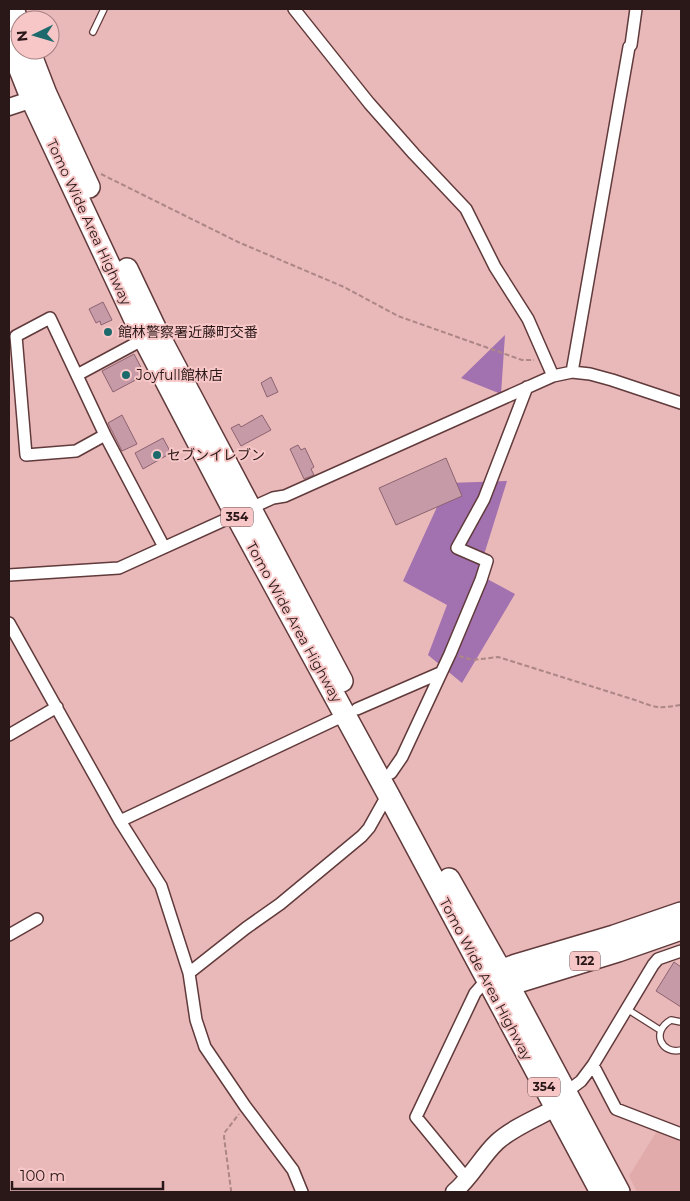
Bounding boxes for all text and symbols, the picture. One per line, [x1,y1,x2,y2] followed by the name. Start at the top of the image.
[10,10,60,60] north arrow
[13,30,32,43] text: N
[43,136,136,308] street label: Tomo Wide Area Highway
[118,323,258,341] place label: 館林警察署近藤町交番
[102,326,114,338] marker: 館林警察署近藤町交番
[135,366,223,384] place label: Joyfull館林店
[120,369,132,381] marker: Joyfull館林店
[167,446,265,464] place label: セブンイレブン
[151,449,163,461] marker: セブンイレブン
[221,508,253,526] road number: 354
[242,538,346,706] street label: Tomo Wide Area Highway
[435,895,537,1064] street label: Tomo Wide Area Highway
[570,951,600,970] road number: 122
[528,1078,560,1096] road number: 354
[12,1158,164,1190] scale bar
[20,1166,65,1185] text: 100 m

